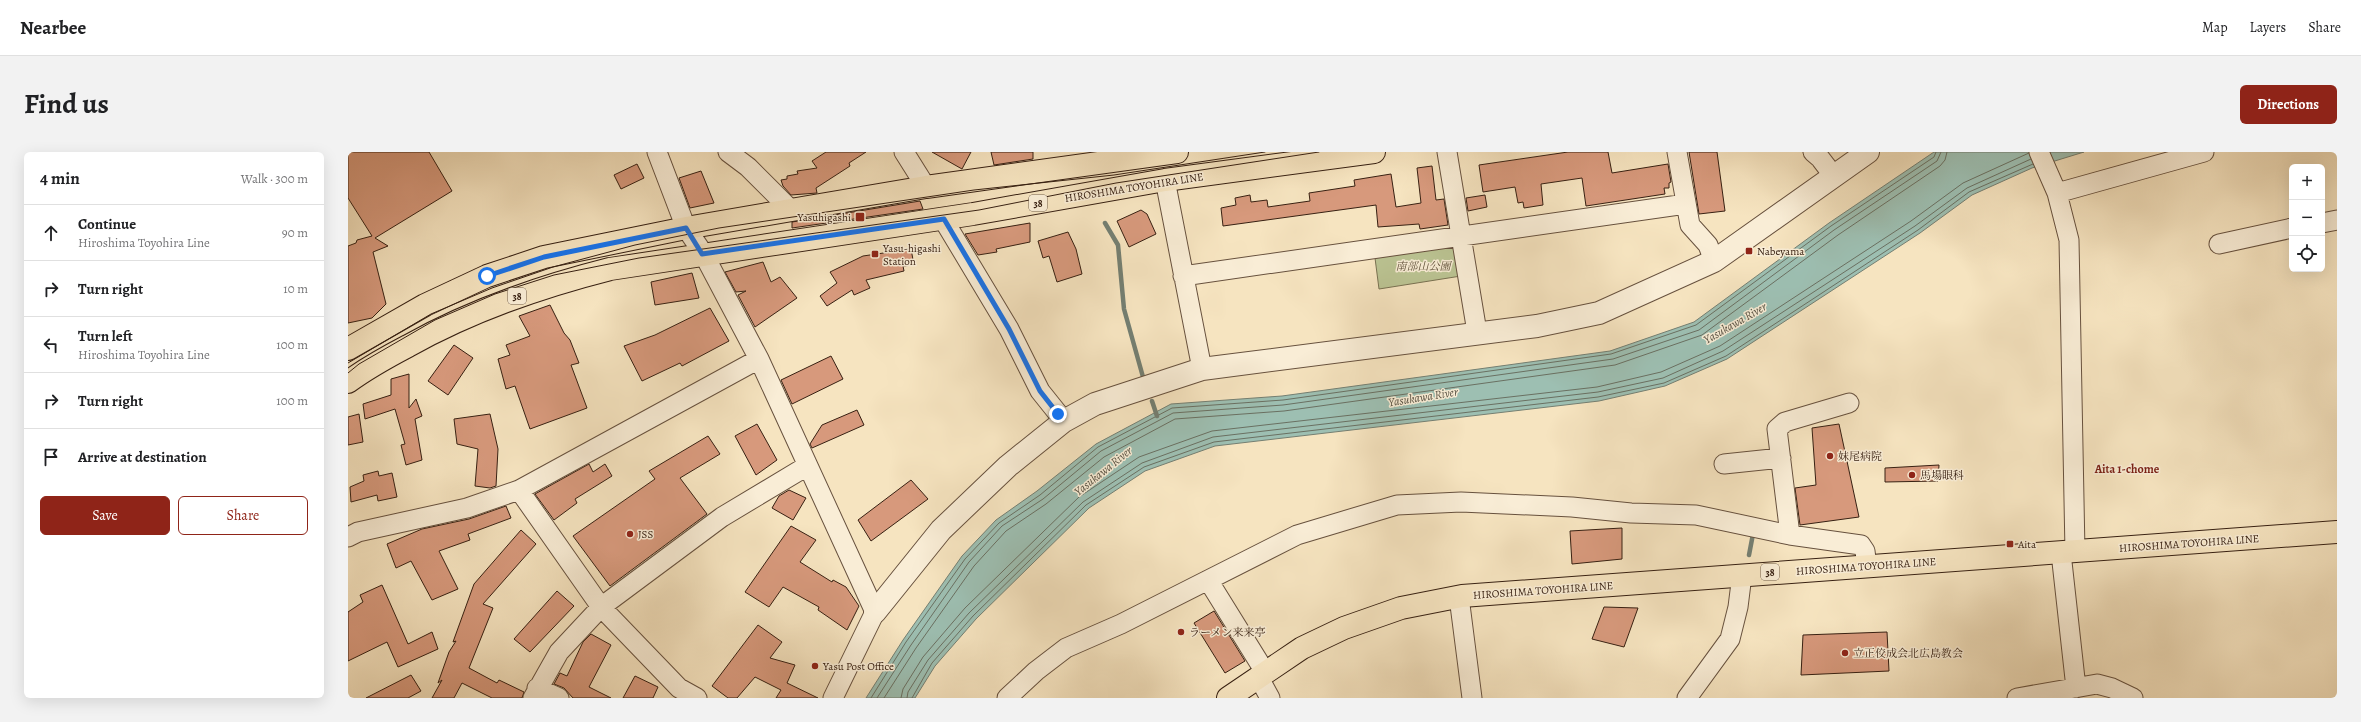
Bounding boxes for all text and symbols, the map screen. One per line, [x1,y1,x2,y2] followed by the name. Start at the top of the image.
[20,15,86,41] text: Nearbee
[2202,18,2228,37] text: Map
[2250,18,2286,37] text: Layers
[2308,18,2341,37] text: Share
[24,85,109,123] text: Find us
[2240,85,2337,124] button: Directions
[2289,164,2325,272] map controls
[2289,164,2325,200] button: +
[40,167,80,190] text: 4 min
[1064,169,1205,206] street label: HIROSHIMA TOYOHIRA LINE
[241,170,308,187] text: Walk · 300 m
[1029,195,1047,211] road number: 38
[2289,200,2325,236] button: −
[796,210,851,225] place label: Yasuhigashi
[854,211,866,223] marker: Yasuhigashi
[78,214,136,234] text: Continue
[40,222,62,244] icon: ahead
[282,224,308,241] text: 90 m
[78,234,210,251] text: Hiroshima Toyohira Line
[2289,236,2325,272] button: locate
[882,241,941,269] place label: Yasu-higashi Station
[1757,244,1805,259] place label: Nabeyama
[1744,246,1754,256] marker: Nabeyama
[870,249,880,259] marker: Yasu-higashi Station
[1396,259,1452,274] park label: 南部山公園
[478,267,496,285] route start
[40,278,62,300] icon: right
[78,279,143,299] text: Turn right
[283,280,308,297] text: 10 m
[508,288,526,304] road number: 38
[1701,298,1770,347] water label: Yasukawa River
[78,326,133,346] text: Turn left
[40,334,62,356] icon: left
[276,336,308,353] text: 100 m
[78,346,210,363] text: Hiroshima Toyohira Line
[1387,383,1460,410] water label: Yasukawa River
[40,390,62,412] icon: right
[78,391,143,411] text: Turn right
[276,392,308,409] text: 100 m
[1049,405,1067,423] route end
[1071,442,1136,499] water label: Yasukawa River
[40,446,62,468] icon: arrive
[78,447,207,467] text: Arrive at destination
[1838,449,1882,464] place label: 妹尾病院
[1825,451,1835,461] marker: 妹尾病院
[2094,461,2160,477] district label: Aita 1-chome
[1920,468,1964,483] place label: 馬場眼科
[1907,470,1917,480] marker: 馬場眼科
[40,496,170,535] button: Save
[178,496,308,535] button: Share
[638,527,653,542] place label: JSS
[625,529,635,539] marker: JSS
[2118,531,2260,556] street label: HIROSHIMA TOYOHIRA LINE
[2017,537,2037,552] place label: Aita
[2005,539,2015,549] marker: Aita
[1795,554,1937,579] street label: HIROSHIMA TOYOHIRA LINE
[1761,564,1779,580] road number: 38
[1472,578,1614,603] street label: HIROSHIMA TOYOHIRA LINE
[1189,625,1265,640] place label: ラーメン来来亭
[1176,627,1186,637] marker: ラーメン来来亭
[1853,646,1963,661] place label: 立正佼成会北広島教会
[1840,648,1850,658] marker: 立正佼成会北広島教会
[822,659,894,674] place label: Yasu Post Office
[810,661,820,671] marker: Yasu Post Office

